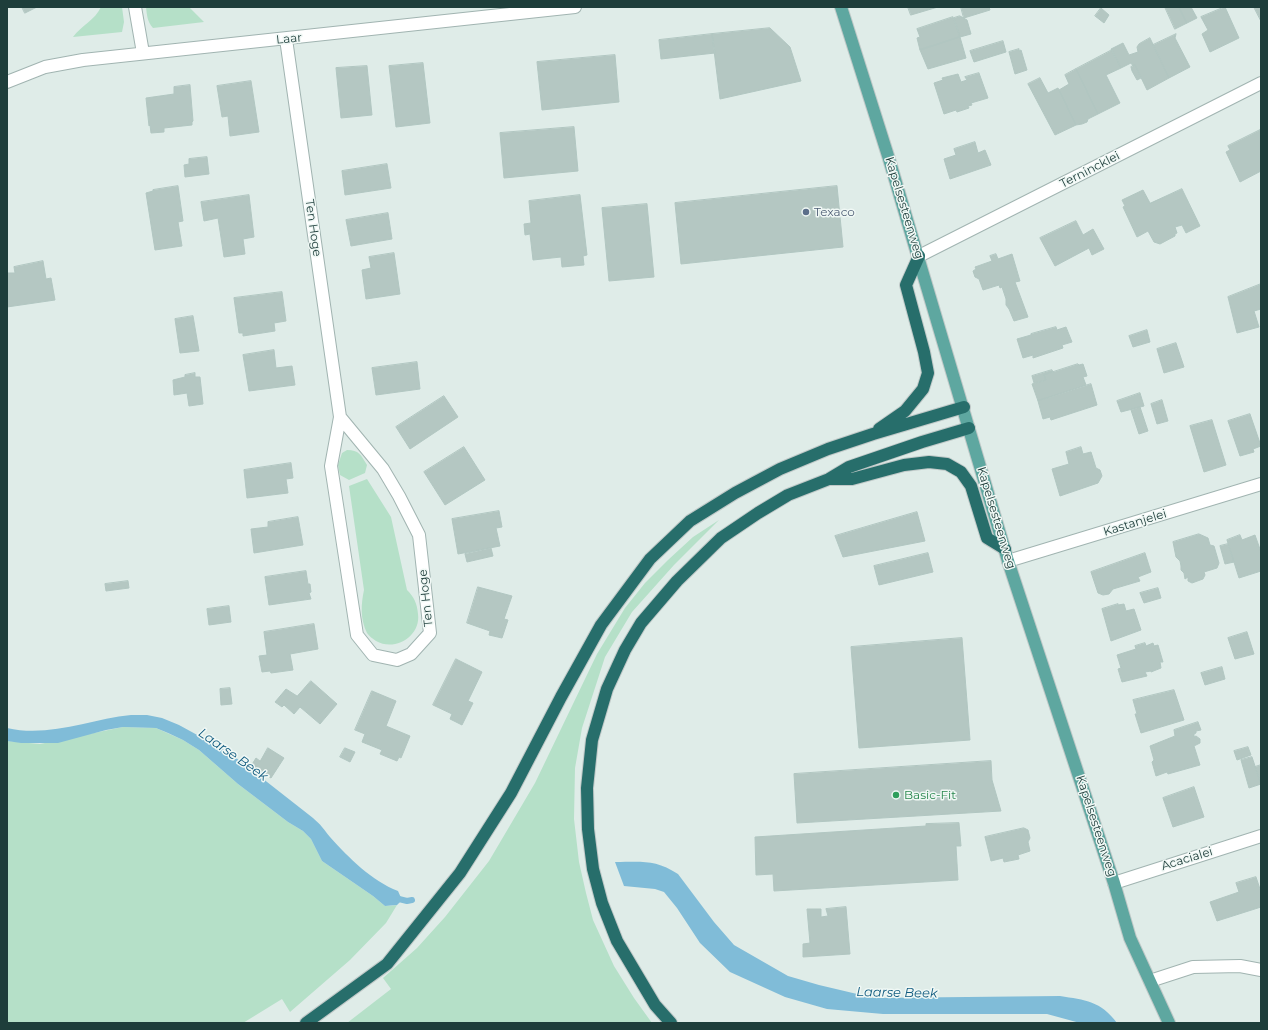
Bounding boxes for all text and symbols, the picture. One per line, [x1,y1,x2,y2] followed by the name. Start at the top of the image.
[275,30,303,48] street label: Laar
[1058,149,1122,191] street label: Ternincklei
[882,155,926,261] street label: Kapelsesteenweg
[302,199,324,257] street label: Ten Hoge
[814,205,855,219] place label: Texaco
[801,207,811,217] marker: Texaco
[974,465,1018,571] street label: Kapelsesteenweg
[1102,507,1168,539] street label: Kastanjelei
[416,569,436,627] street label: Ten Hoge
[195,725,271,785] water label: Laarse Beek
[1073,773,1119,879] street label: Kapelsesteenweg
[904,788,956,802] place label: Basic-Fit
[891,790,901,800] marker: Basic-Fit
[1160,844,1214,874] street label: Acacialei
[856,984,938,1002] water label: Laarse Beek

